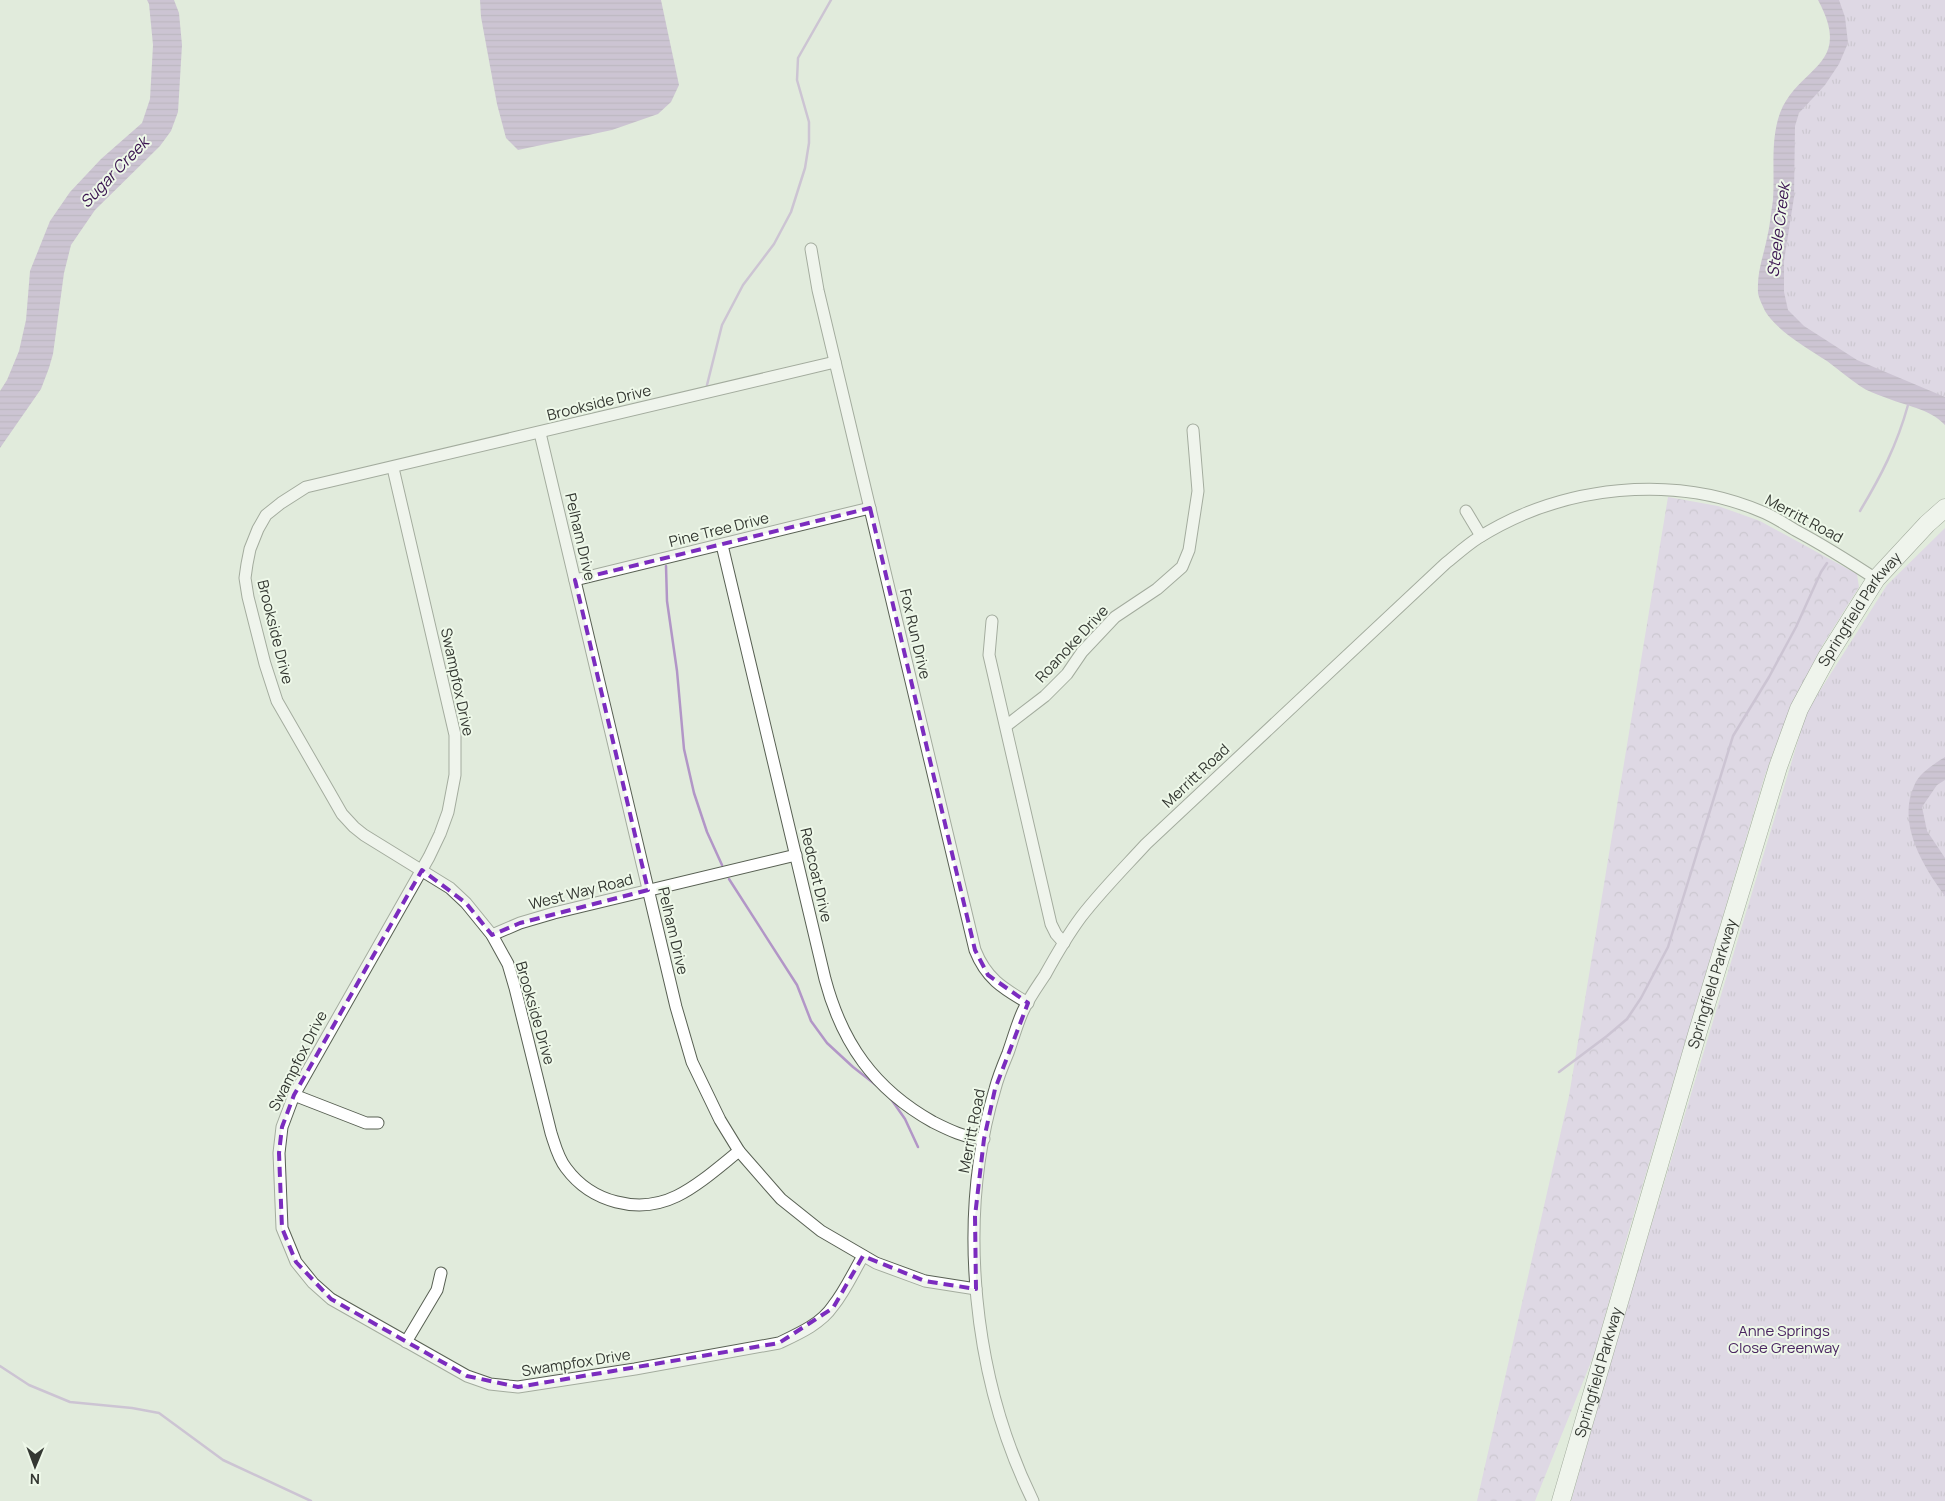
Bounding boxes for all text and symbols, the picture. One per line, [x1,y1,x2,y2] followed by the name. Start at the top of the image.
[75,130,155,212] water label: Sugar Creek
[1761,180,1795,278] water label: Steele Creek
[545,379,653,426] street label: Brookside Drive
[1762,489,1847,548] street label: Merritt Road
[560,491,601,583] street label: Pelham Drive
[667,507,771,552] street label: Pine Tree Drive
[1813,547,1906,670] street label: Springfield Parkway
[252,578,299,686] street label: Brookside Drive
[895,587,936,681] street label: Fox Run Drive
[1030,600,1113,687] street label: Roanoke Drive
[436,626,479,738] street label: Swampfox Drive
[1157,739,1234,812] street label: Merritt Road
[795,826,838,924] street label: Redcoat Drive
[527,868,635,915] street label: West Way Road
[653,885,694,977] street label: Pelham Drive
[1682,916,1741,1051] street label: Springfield Parkway
[511,959,560,1067] street label: Brookside Drive
[263,1007,332,1115] street label: Swampfox Drive
[953,1087,990,1175] street label: Merritt Road
[1569,1304,1627,1440] street label: Springfield Parkway
[1728,1320,1840,1358] park label: Anne Springs Close Greenway
[520,1343,632,1381] street label: Swampfox Drive
[10,1441,60,1491] north arrow
[30,1470,40,1489] text: N

